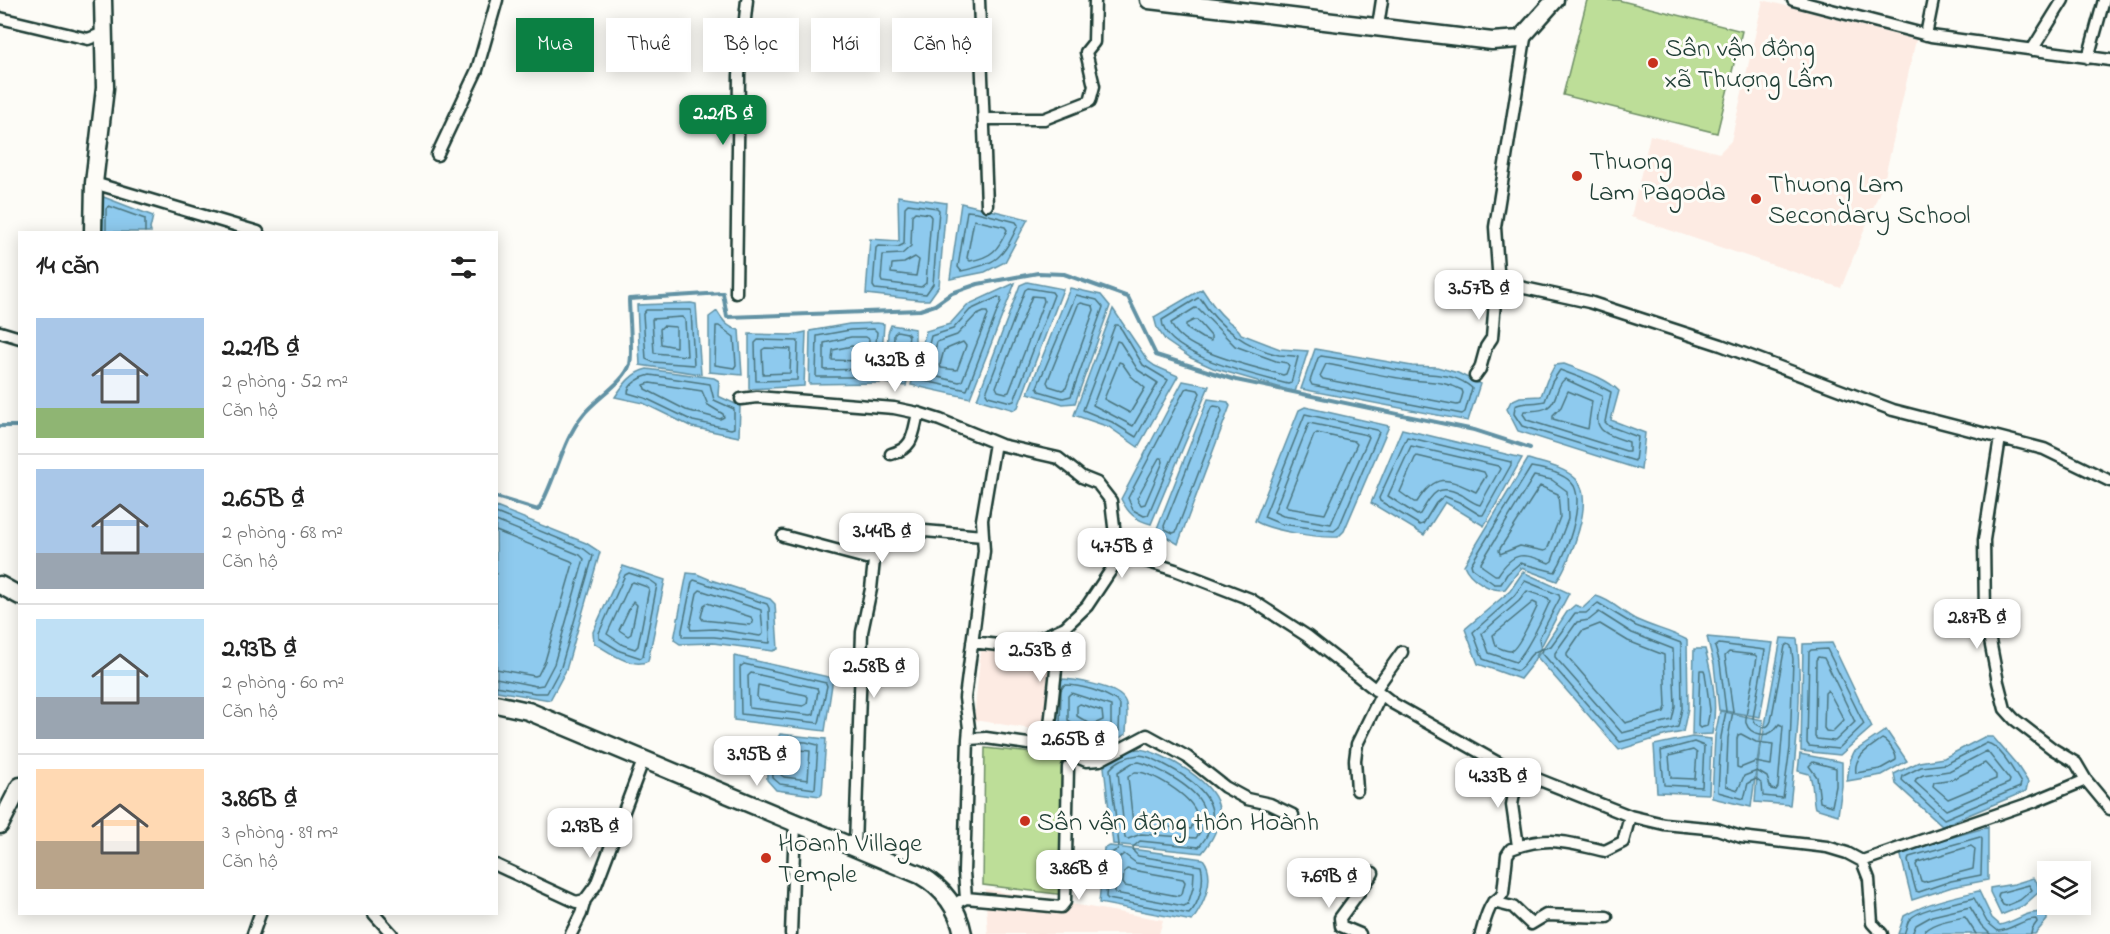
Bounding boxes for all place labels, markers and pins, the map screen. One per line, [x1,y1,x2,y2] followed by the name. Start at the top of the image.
[1664,30,1833,100] place label: Sân vận động xã Thượng Lâm
[1646,56,1660,70] marker: Sân vận động xã Thượng Lâm
[668,95,778,146] pin: 2.21B ₫
[1589,143,1726,213] place label: Thuong Lam Pagoda
[1768,166,1971,236] place label: Thuong Lam Secondary School
[1570,169,1584,183] marker: Thuong Lam Pagoda
[1749,192,1763,206] marker: Thuong Lam Secondary School
[1424,270,1534,321] pin: 3.57B ₫
[840,342,950,393] pin: 4.32B ₫
[827,513,937,564] pin: 3.44B ₫
[1067,528,1177,579] pin: 4.75B ₫
[1922,599,2032,650] pin: 2.87B ₫
[985,632,1095,683] pin: 2.53B ₫
[819,648,929,699] pin: 2.58B ₫
[1018,721,1128,772] pin: 2.65B ₫
[702,736,812,787] pin: 3.95B ₫
[1443,758,1553,809] pin: 4.33B ₫
[1037,804,1319,843] place label: Sân vận động thôn Hoành
[535,808,645,859] pin: 2.93B ₫
[1018,814,1032,828] marker: Sân vận động thôn Hoành
[778,825,923,895] place label: Hoanh Village Temple
[1024,850,1134,901] pin: 3.86B ₫
[759,851,773,865] marker: Hoanh Village Temple
[1274,858,1384,909] pin: 7.69B ₫

